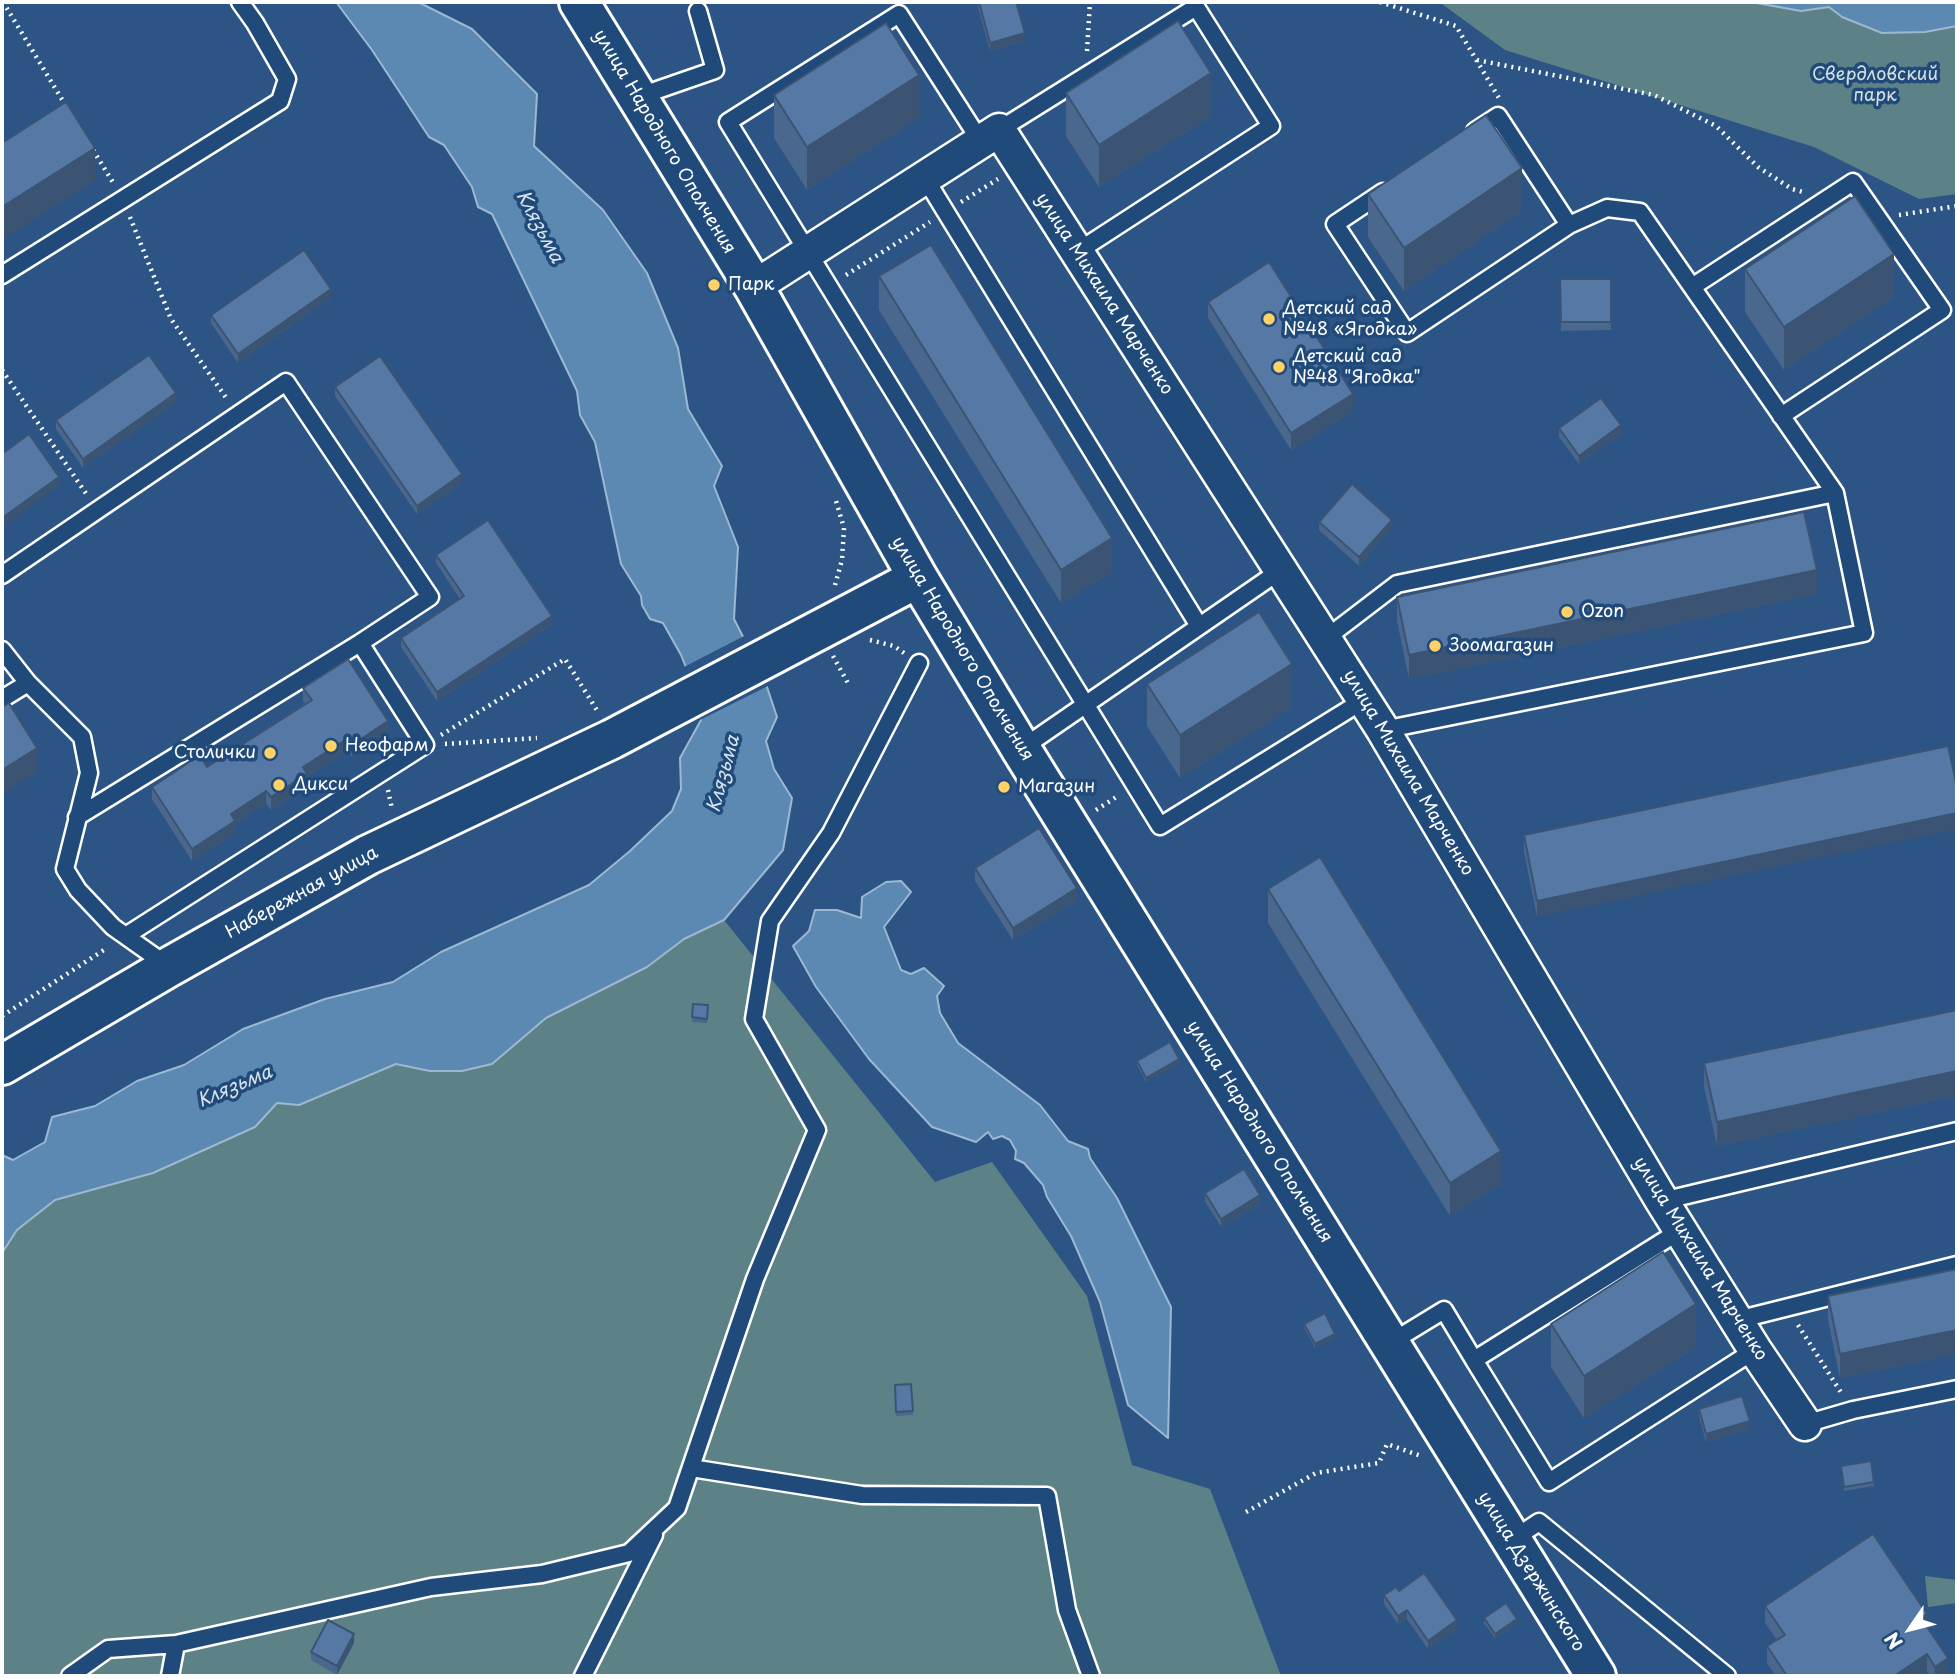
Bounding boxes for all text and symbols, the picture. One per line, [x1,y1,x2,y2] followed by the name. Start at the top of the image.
[588,26,740,258] street label: улица Народного Ополчения
[1812,64,1938,106] park label: Свердловский парк
[510,187,568,267] water label: Клязьма
[1031,189,1177,399] street label: улица Михаила Марченко
[728,274,774,296] place label: Парк
[706,277,722,293] marker: Парк
[1283,298,1417,340] place label: Детский сад №48 «Ягодка»
[1261,311,1277,327] marker: Детский сад №48 «Ягодка»
[1293,346,1421,388] place label: Детский сад №48 "Ягодка"
[1271,359,1287,375] marker: Детский сад №48 "Ягодка"
[886,533,1038,765] street label: улица Народного Ополчения
[1581,601,1624,623] place label: Ozon
[1559,604,1575,620] marker: Ozon
[1449,635,1554,657] place label: Зоомагазин
[1427,638,1443,654] marker: Зоомагазин
[1338,666,1478,880] street label: улица Михаила Марченко
[703,733,745,815] water label: Клязьма
[345,735,428,757] place label: Неофарм
[323,738,339,754] marker: Неофарм
[174,742,256,764] place label: Столички
[262,745,278,761] marker: Столички
[293,774,348,796] place label: Дикси
[1018,776,1095,798] place label: Магазин
[271,777,287,793] marker: Дикси
[996,779,1012,795] marker: Магазин
[222,842,382,944] street label: Набережная улица
[1182,1017,1336,1247] street label: улица Народного Ополчения
[194,1061,276,1113] water label: Клязьма
[1628,1153,1772,1365] street label: улица Михаила Марченко
[1473,1488,1589,1656] street label: улица Дзержинского
[1875,1594,1945,1664] north arrow
[1877,1627,1909,1655] text: N

